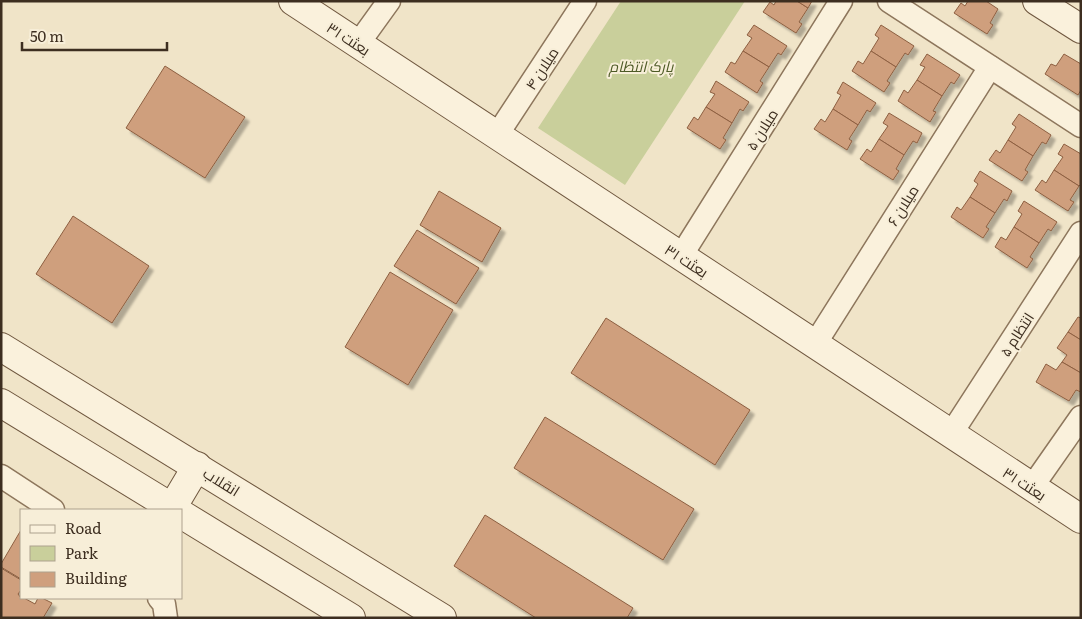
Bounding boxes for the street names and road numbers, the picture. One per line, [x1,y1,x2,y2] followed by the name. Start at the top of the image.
[323,15,375,61] street label: بعثت ۳۱
[519,42,563,94] street label: میلان ۴
[739,104,783,154] street label: میلان ۵
[881,180,923,230] street label: میلان ۶
[661,237,713,283] street label: بعثت ۳۱
[993,307,1039,361] street label: انتظام ۵
[999,460,1051,506] street label: بعثت ۳۱
[199,461,245,501] street label: انقلاب

